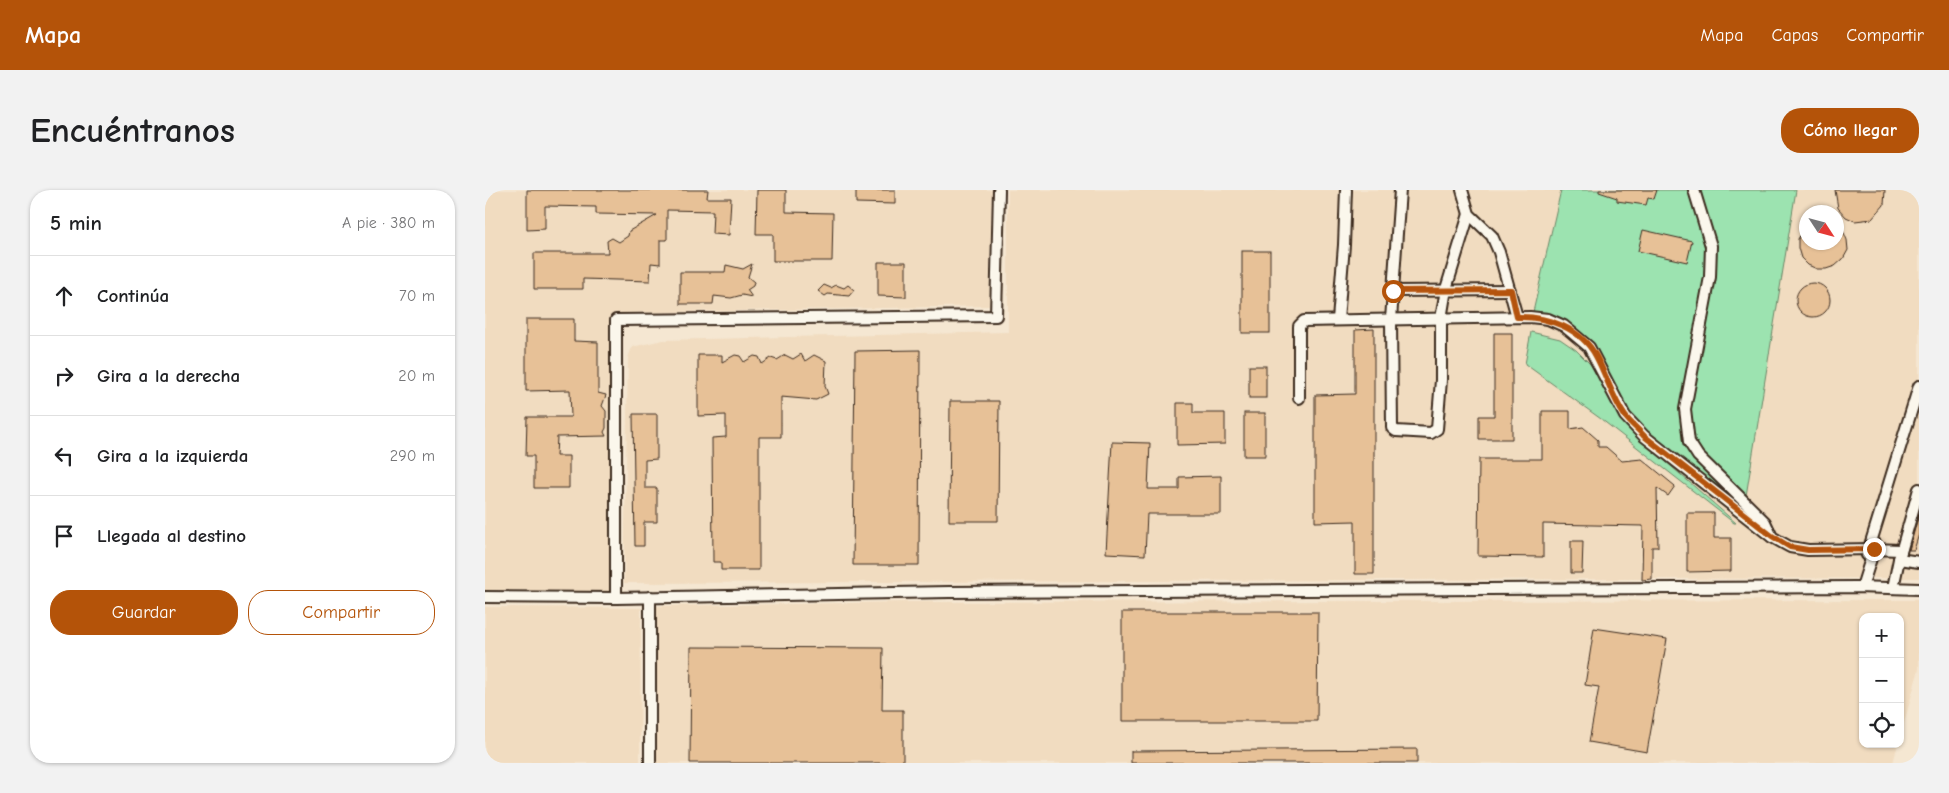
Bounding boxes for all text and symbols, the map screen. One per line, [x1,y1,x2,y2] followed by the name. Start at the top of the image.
[25,21,81,49] text: Mapa
[1700,25,1743,46] text: Mapa
[1771,25,1818,46] text: Capas
[1846,25,1924,46] text: Compartir
[1781,108,1919,153] button: Cómo llegar
[30,110,235,151] text: Encuéntranos
[1799,205,1844,250] north arrow
[50,211,102,235] text: 5 min
[342,214,435,232] text: A pie · 380 m
[1382,280,1405,303] route start
[50,282,78,310] icon: ahead
[97,285,169,307] text: Continúa
[399,287,435,305] text: 70 m
[50,362,78,390] icon: right
[97,365,240,387] text: Gira a la derecha
[398,367,435,385] text: 20 m
[50,442,78,470] icon: left
[97,445,248,467] text: Gira a la izquierda
[390,447,435,465] text: 290 m
[50,522,78,550] icon: arrive
[97,525,246,547] text: Llegada al destino
[1863,538,1886,561] route end
[50,590,238,635] button: Guardar
[248,590,435,635] button: Compartir
[1859,613,1904,748] map controls
[1859,613,1904,658] button: +
[1859,658,1904,703] button: −
[1859,703,1904,748] button: locate

